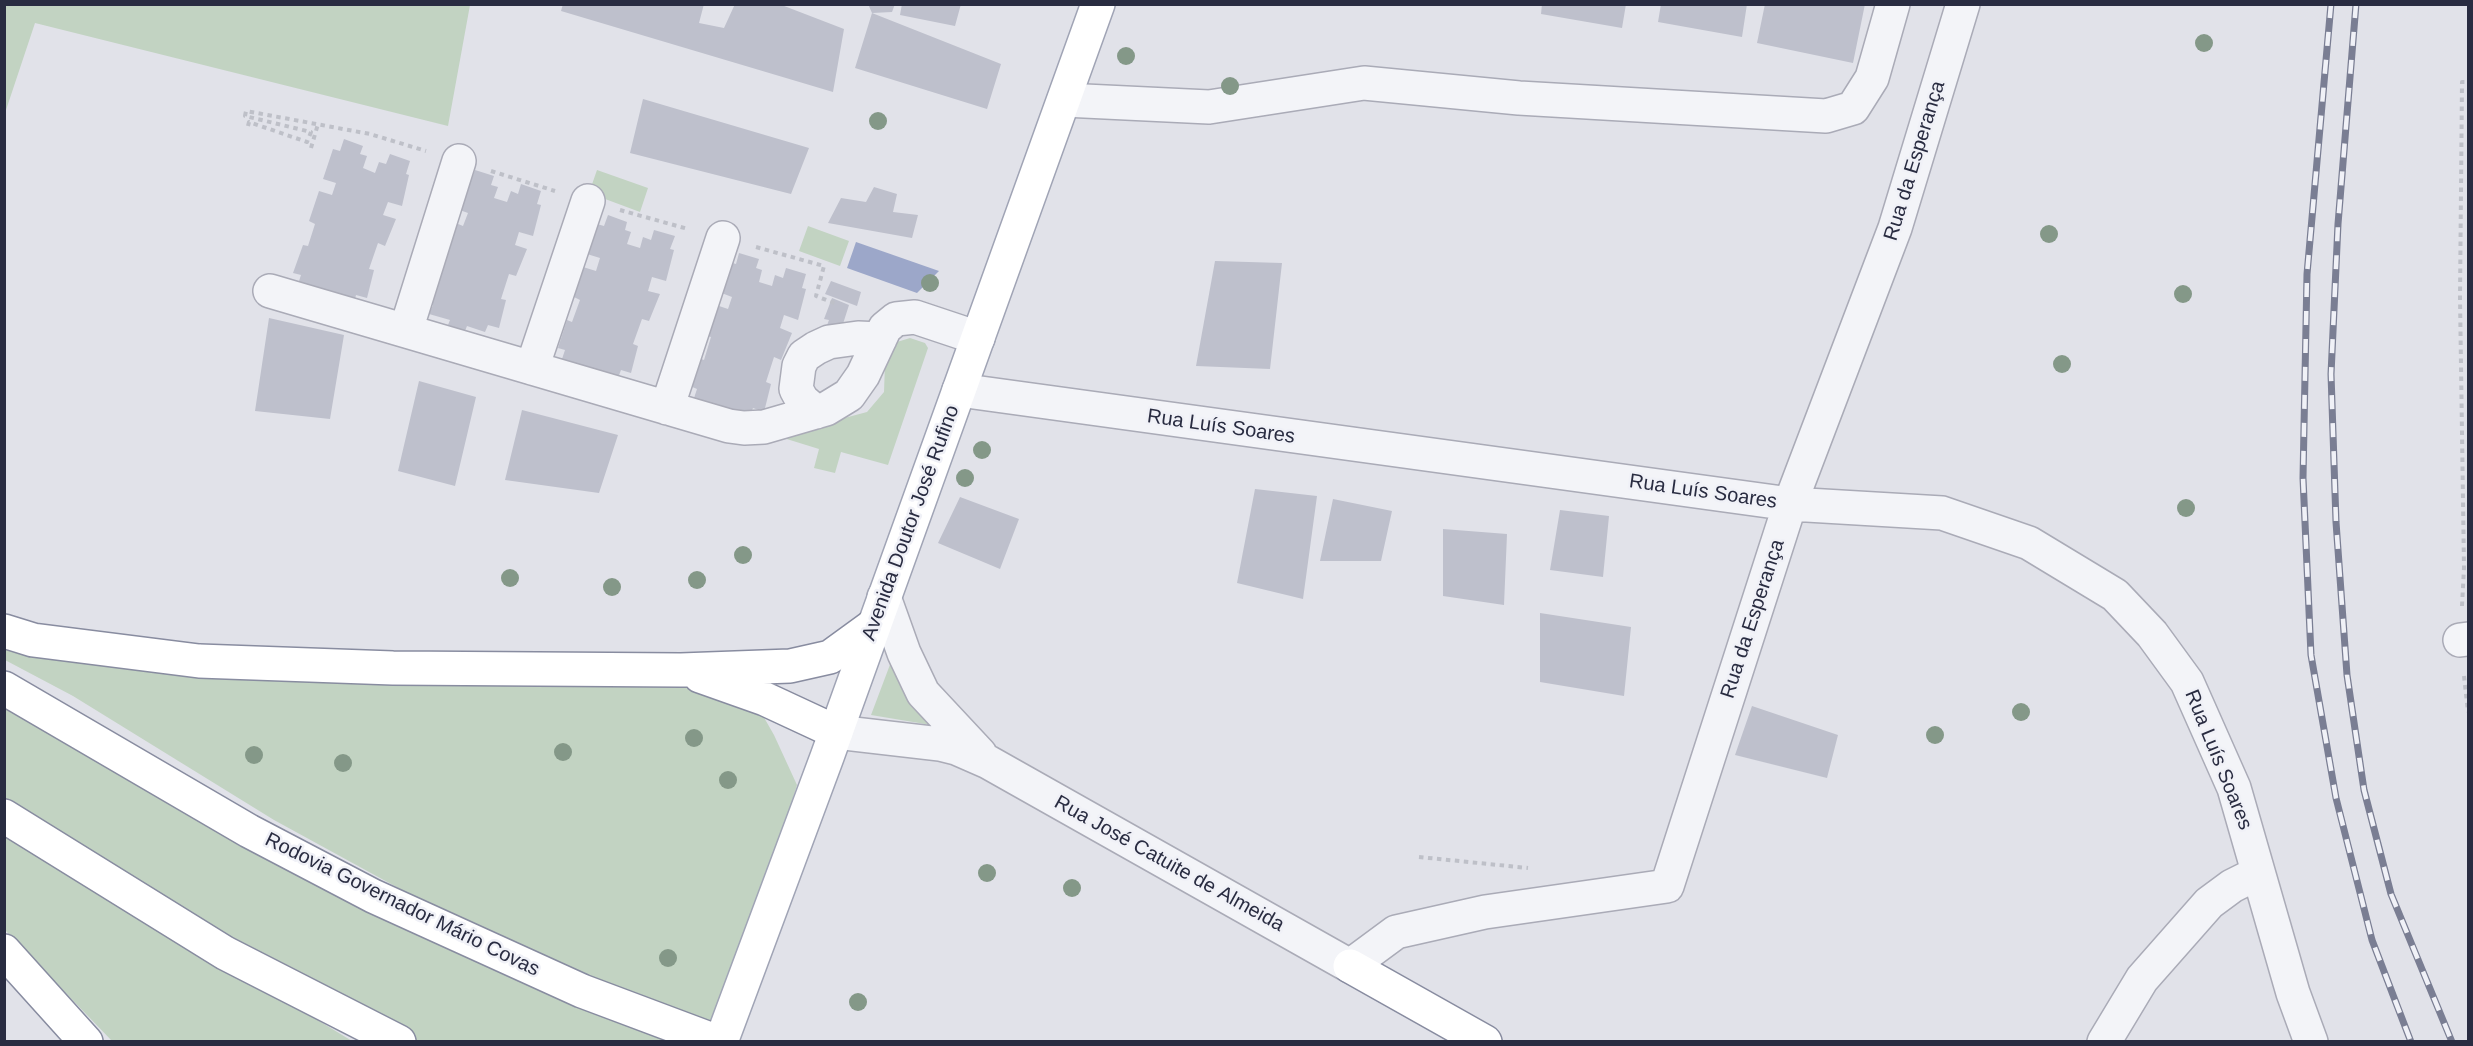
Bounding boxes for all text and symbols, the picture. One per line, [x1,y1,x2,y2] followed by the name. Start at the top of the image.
[1879,78,1951,244] street label: Rua da Esperança
[857,402,965,644] street label: Avenida Doutor José Rufino
[1146,405,1296,449] street label: Rua Luís Soares
[1628,470,1778,514] street label: Rua Luís Soares
[1716,537,1790,701] street label: Rua da Esperança
[2179,686,2257,834] street label: Rua Luís Soares
[1050,791,1288,937] street label: Rua José Catuite de Almeida
[261,828,543,982] street label: Rodovia Governador Mário Covas

